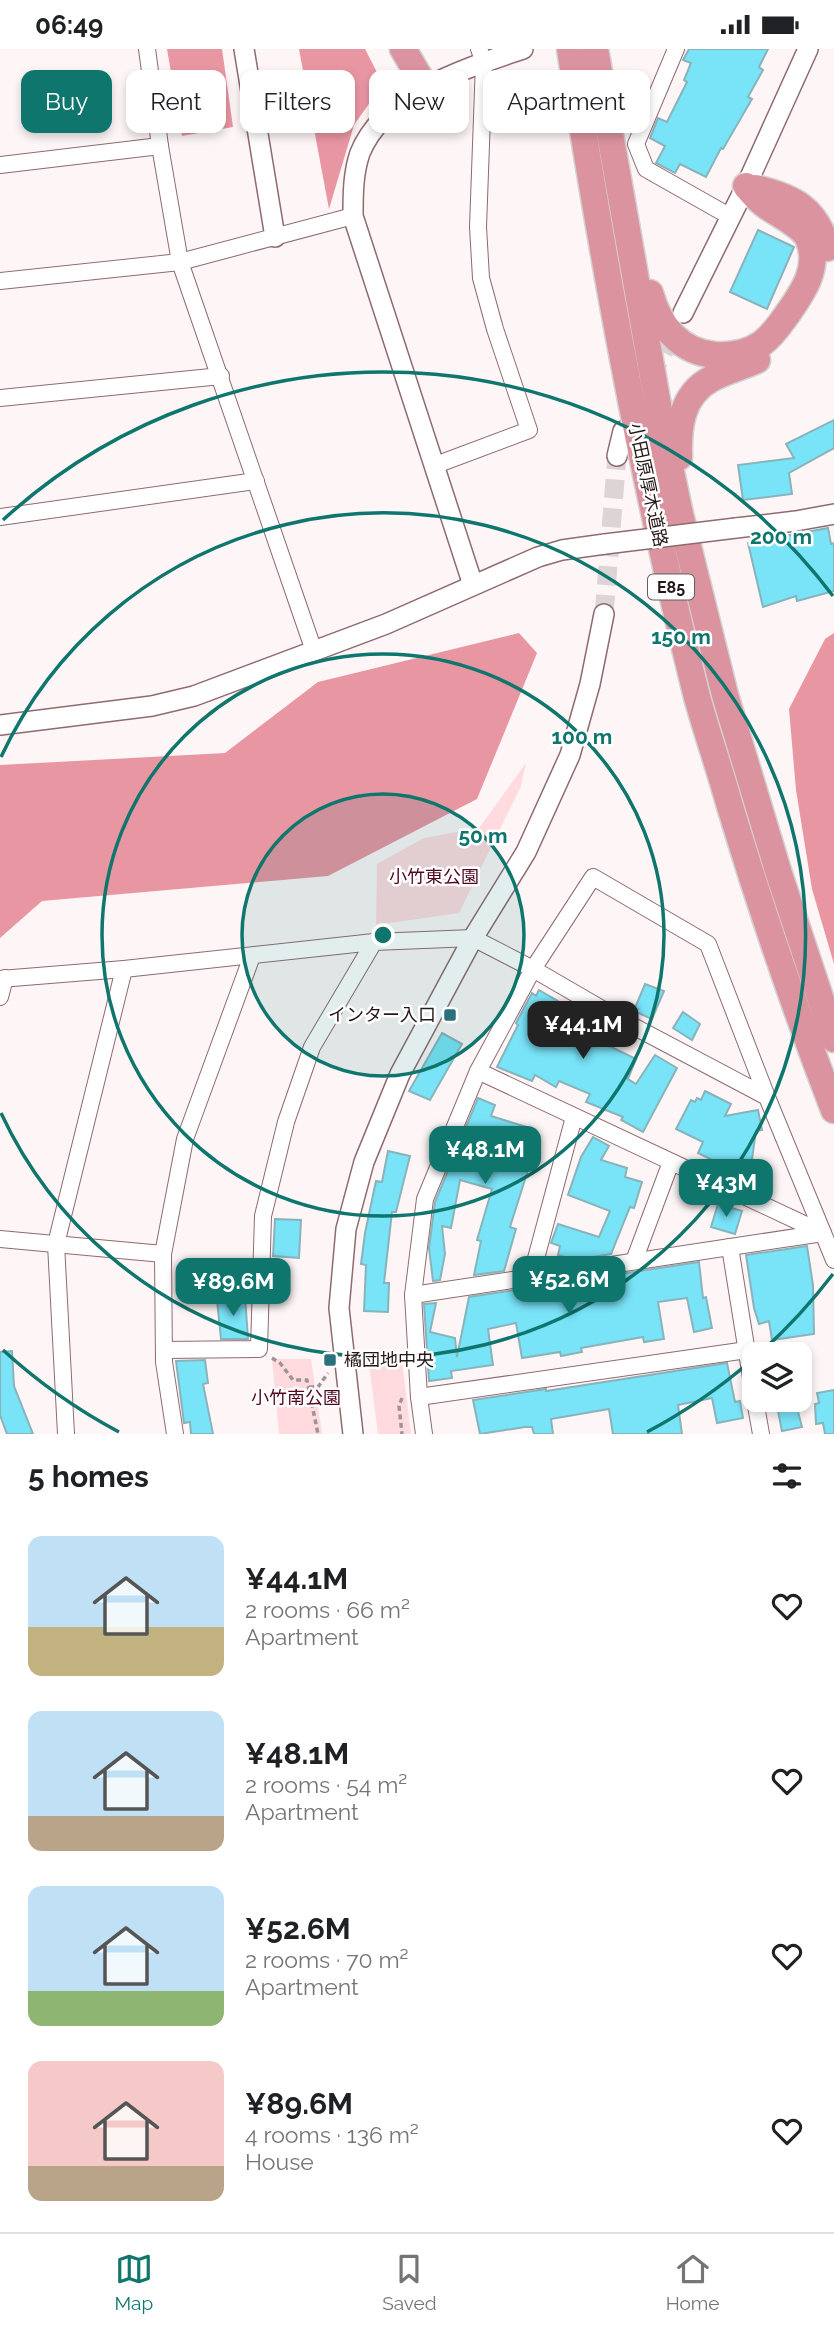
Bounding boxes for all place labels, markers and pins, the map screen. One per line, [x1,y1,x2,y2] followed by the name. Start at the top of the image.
[371,923,395,947] centre of rings
[526,1002,640,1061] pin: ¥44.1M
[328,1004,436,1025] place label: インター入口
[442,1007,458,1023] marker: インター入口
[428,1127,542,1186] pin: ¥48.1M
[685,1159,767,1219] pin: ¥43M
[512,1257,626,1316] pin: ¥52.6M
[176,1259,290,1318] pin: ¥89.6M
[344,1349,434,1370] place label: 橘団地中央
[322,1352,338,1368] marker: 橘団地中央

